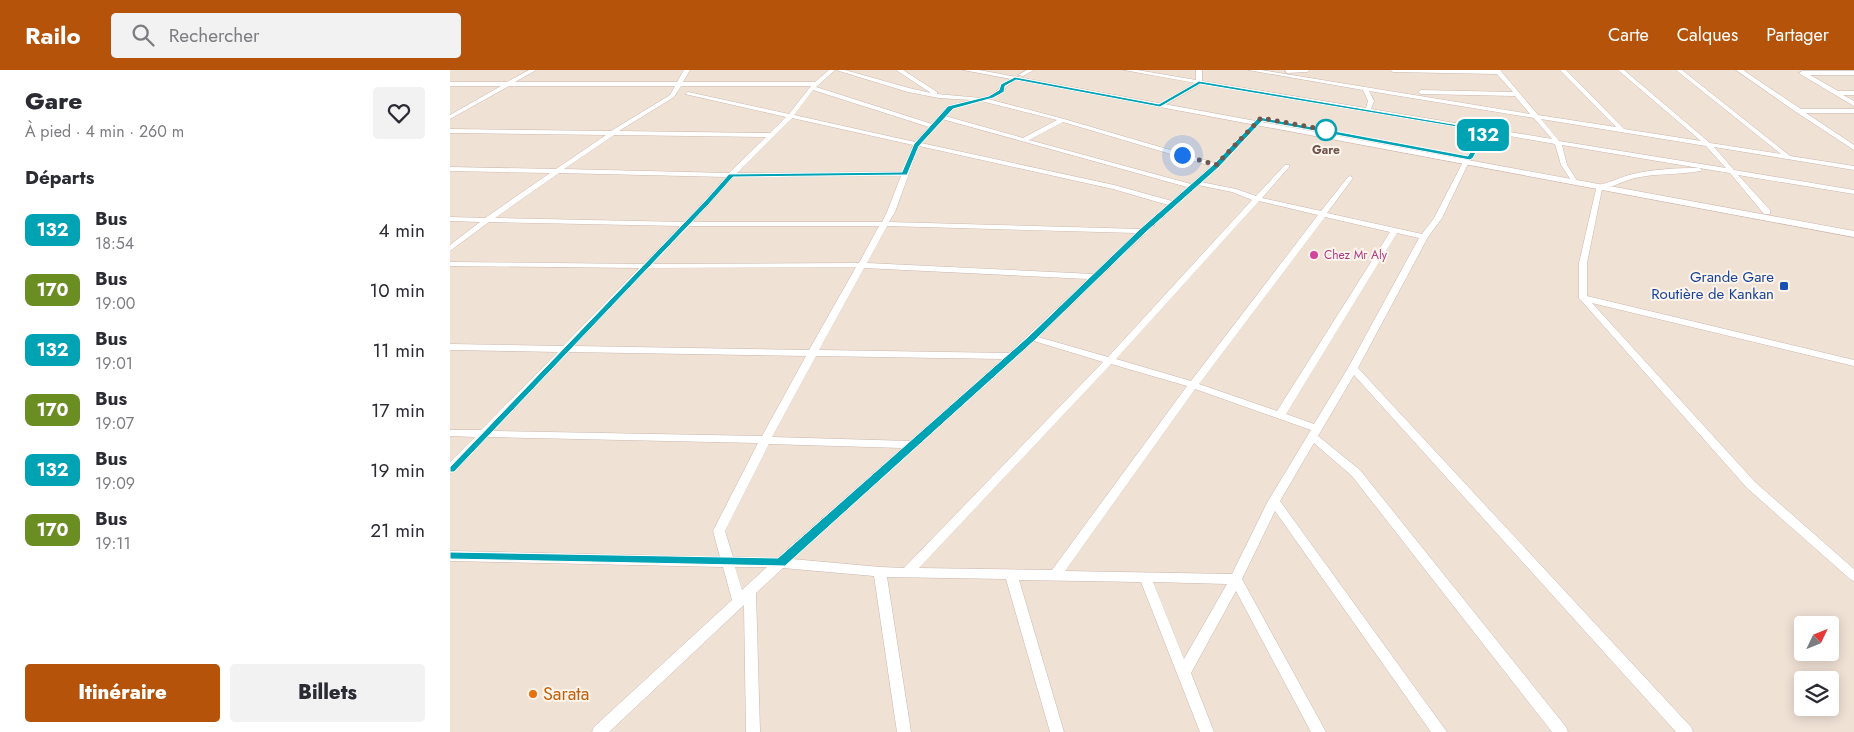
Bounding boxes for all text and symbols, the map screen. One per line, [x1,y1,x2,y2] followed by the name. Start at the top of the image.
[111,13,461,58] search box
[25,18,81,53] text: Railo
[129,21,157,49] icon: search
[169,22,260,49] text: Rechercher
[1608,22,1649,48] text: Carte
[1677,22,1738,48] text: Calques
[1766,22,1829,48] text: Partager
[25,83,82,118] text: Gare
[373,87,425,139] button: heart
[1315,119,1337,141] marker: Gare
[1454,119,1512,151] line badge: 132
[25,120,184,143] text: À pied · 4 min · 260 m
[1467,122,1499,148] text: 132
[1312,141,1340,159] place label: Gare
[1170,143,1195,168] your location
[25,164,94,191] text: Départs
[95,205,127,232] text: Bus
[36,217,69,243] text: 132
[378,217,425,244] text: 4 min
[95,232,134,255] text: 18:54
[1324,246,1388,264] place label: Chez Mr Aly
[1308,249,1320,261] marker: Chez Mr Aly
[95,265,127,292] text: Bus
[1651,266,1774,305] place label: Grande Gare Routière de Kankan
[37,277,68,303] text: 170
[370,277,425,304] text: 10 min
[1778,280,1790,292] marker: Grande Gare Routière de Kankan
[95,292,135,315] text: 19:00
[95,325,127,352] text: Bus
[36,337,69,363] text: 132
[372,337,425,364] text: 11 min
[95,352,133,375] text: 19:01
[95,385,127,412] text: Bus
[37,397,68,423] text: 170
[371,397,425,424] text: 17 min
[95,412,134,435] text: 19:07
[95,445,127,472] text: Bus
[36,457,69,483] text: 132
[370,457,425,484] text: 19 min
[95,472,135,495] text: 19:09
[95,505,127,532] text: Bus
[37,517,68,543] text: 170
[370,517,425,544] text: 21 min
[95,532,131,555] text: 19:11
[1794,616,1839,661] north arrow
[1794,616,1839,716] map controls
[25,664,220,722] button: Itinéraire
[230,664,425,722] button: Billets
[1794,671,1839,716] button: layers
[543,681,589,707] place label: Sarata
[527,688,539,700] marker: Sarata

